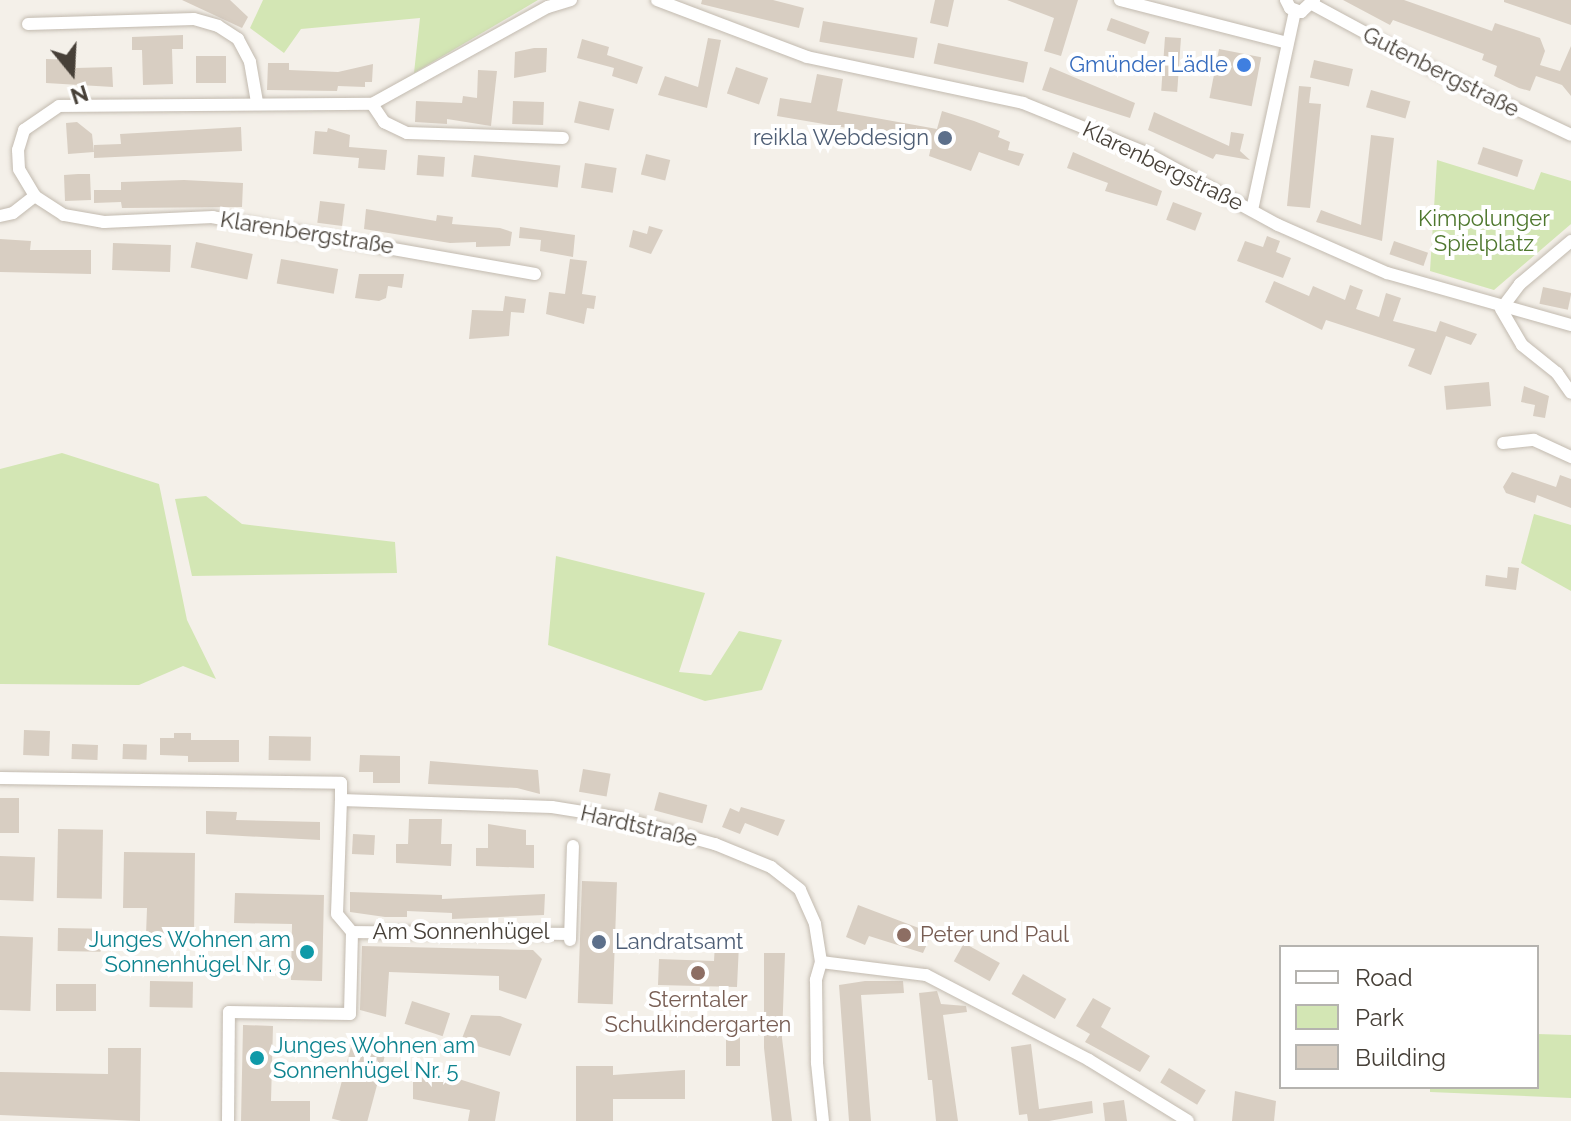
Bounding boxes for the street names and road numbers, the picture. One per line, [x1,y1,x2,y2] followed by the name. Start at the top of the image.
[1358,21,1524,123] street label: Gutenbergstraße
[1078,116,1248,216] street label: Klarenbergstraße
[218,206,396,260] street label: Klarenbergstraße
[578,800,700,852] street label: Hardtstraße
[373,919,549,945] street label: Am Sonnenhügel

